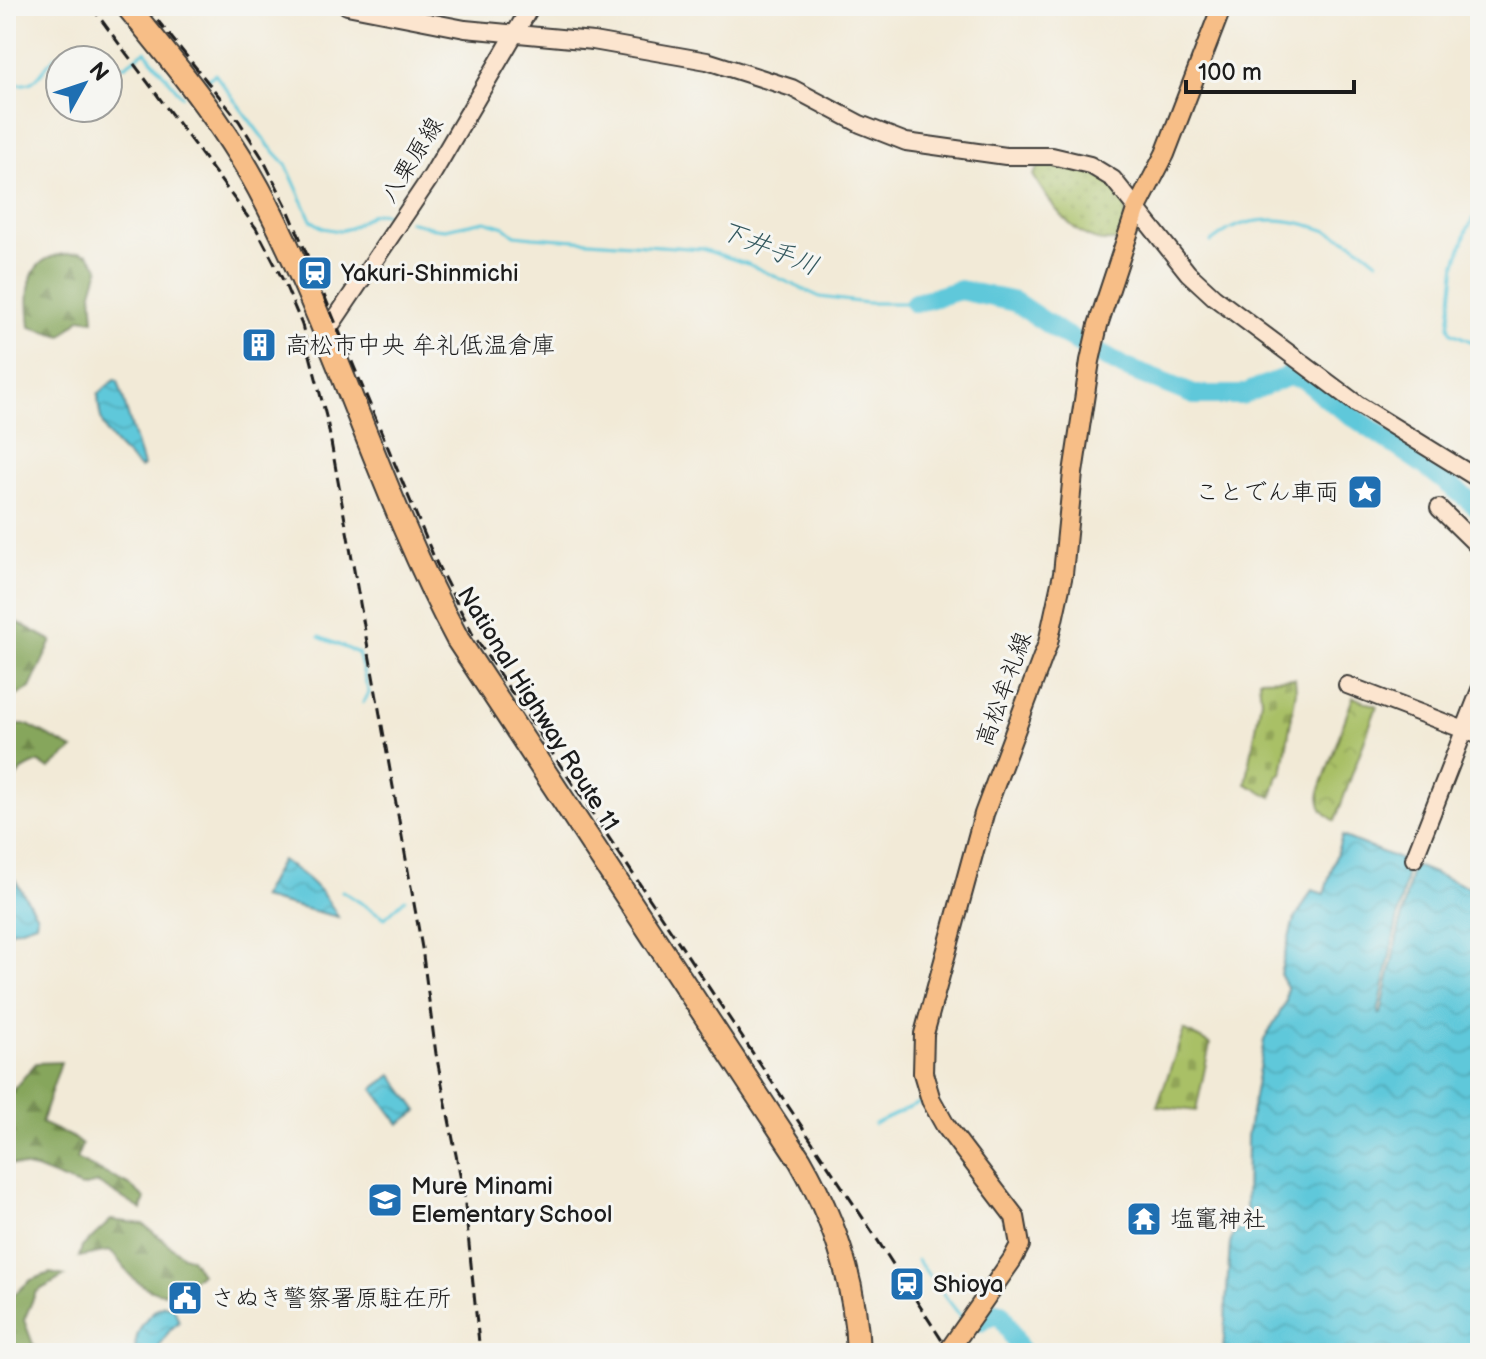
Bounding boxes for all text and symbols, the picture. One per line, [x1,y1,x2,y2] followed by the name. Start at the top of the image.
[44,44,124,124] north arrow
[1186,44,1354,94] scale bar
[83,57,114,87] text: N
[1198,58,1262,87] text: 100 m
[374,112,450,208] street label: 八栗原線
[715,215,823,283] water label: 下井手川
[296,254,334,292] station icon: Yakuri-Shinmichi
[340,259,519,288] place label: Yakuri-Shinmichi
[240,326,278,364] building icon: 高松市中央 牟礼低温倉庫
[285,331,555,360] place label: 高松市中央 牟礼低温倉庫
[1346,473,1384,511] place icon: ことでん車両
[1195,478,1339,507] place label: ことでん車両
[451,582,625,836] street label: National Highway Route 11
[970,628,1038,750] street label: 高松牟礼線
[411,1172,612,1229] place label: Mure Minami Elementary School
[366,1181,404,1219] school or university icon: Mure Minami Elementary School
[1125,1200,1163,1238] temple icon: 塩竃神社
[1170,1205,1266,1234] place label: 塩竃神社
[888,1265,926,1303] station icon: Shioya
[933,1270,1004,1299] place label: Shioya
[166,1279,204,1317] public building icon: さぬき警察署原駐在所
[211,1284,451,1313] place label: さぬき警察署原駐在所

